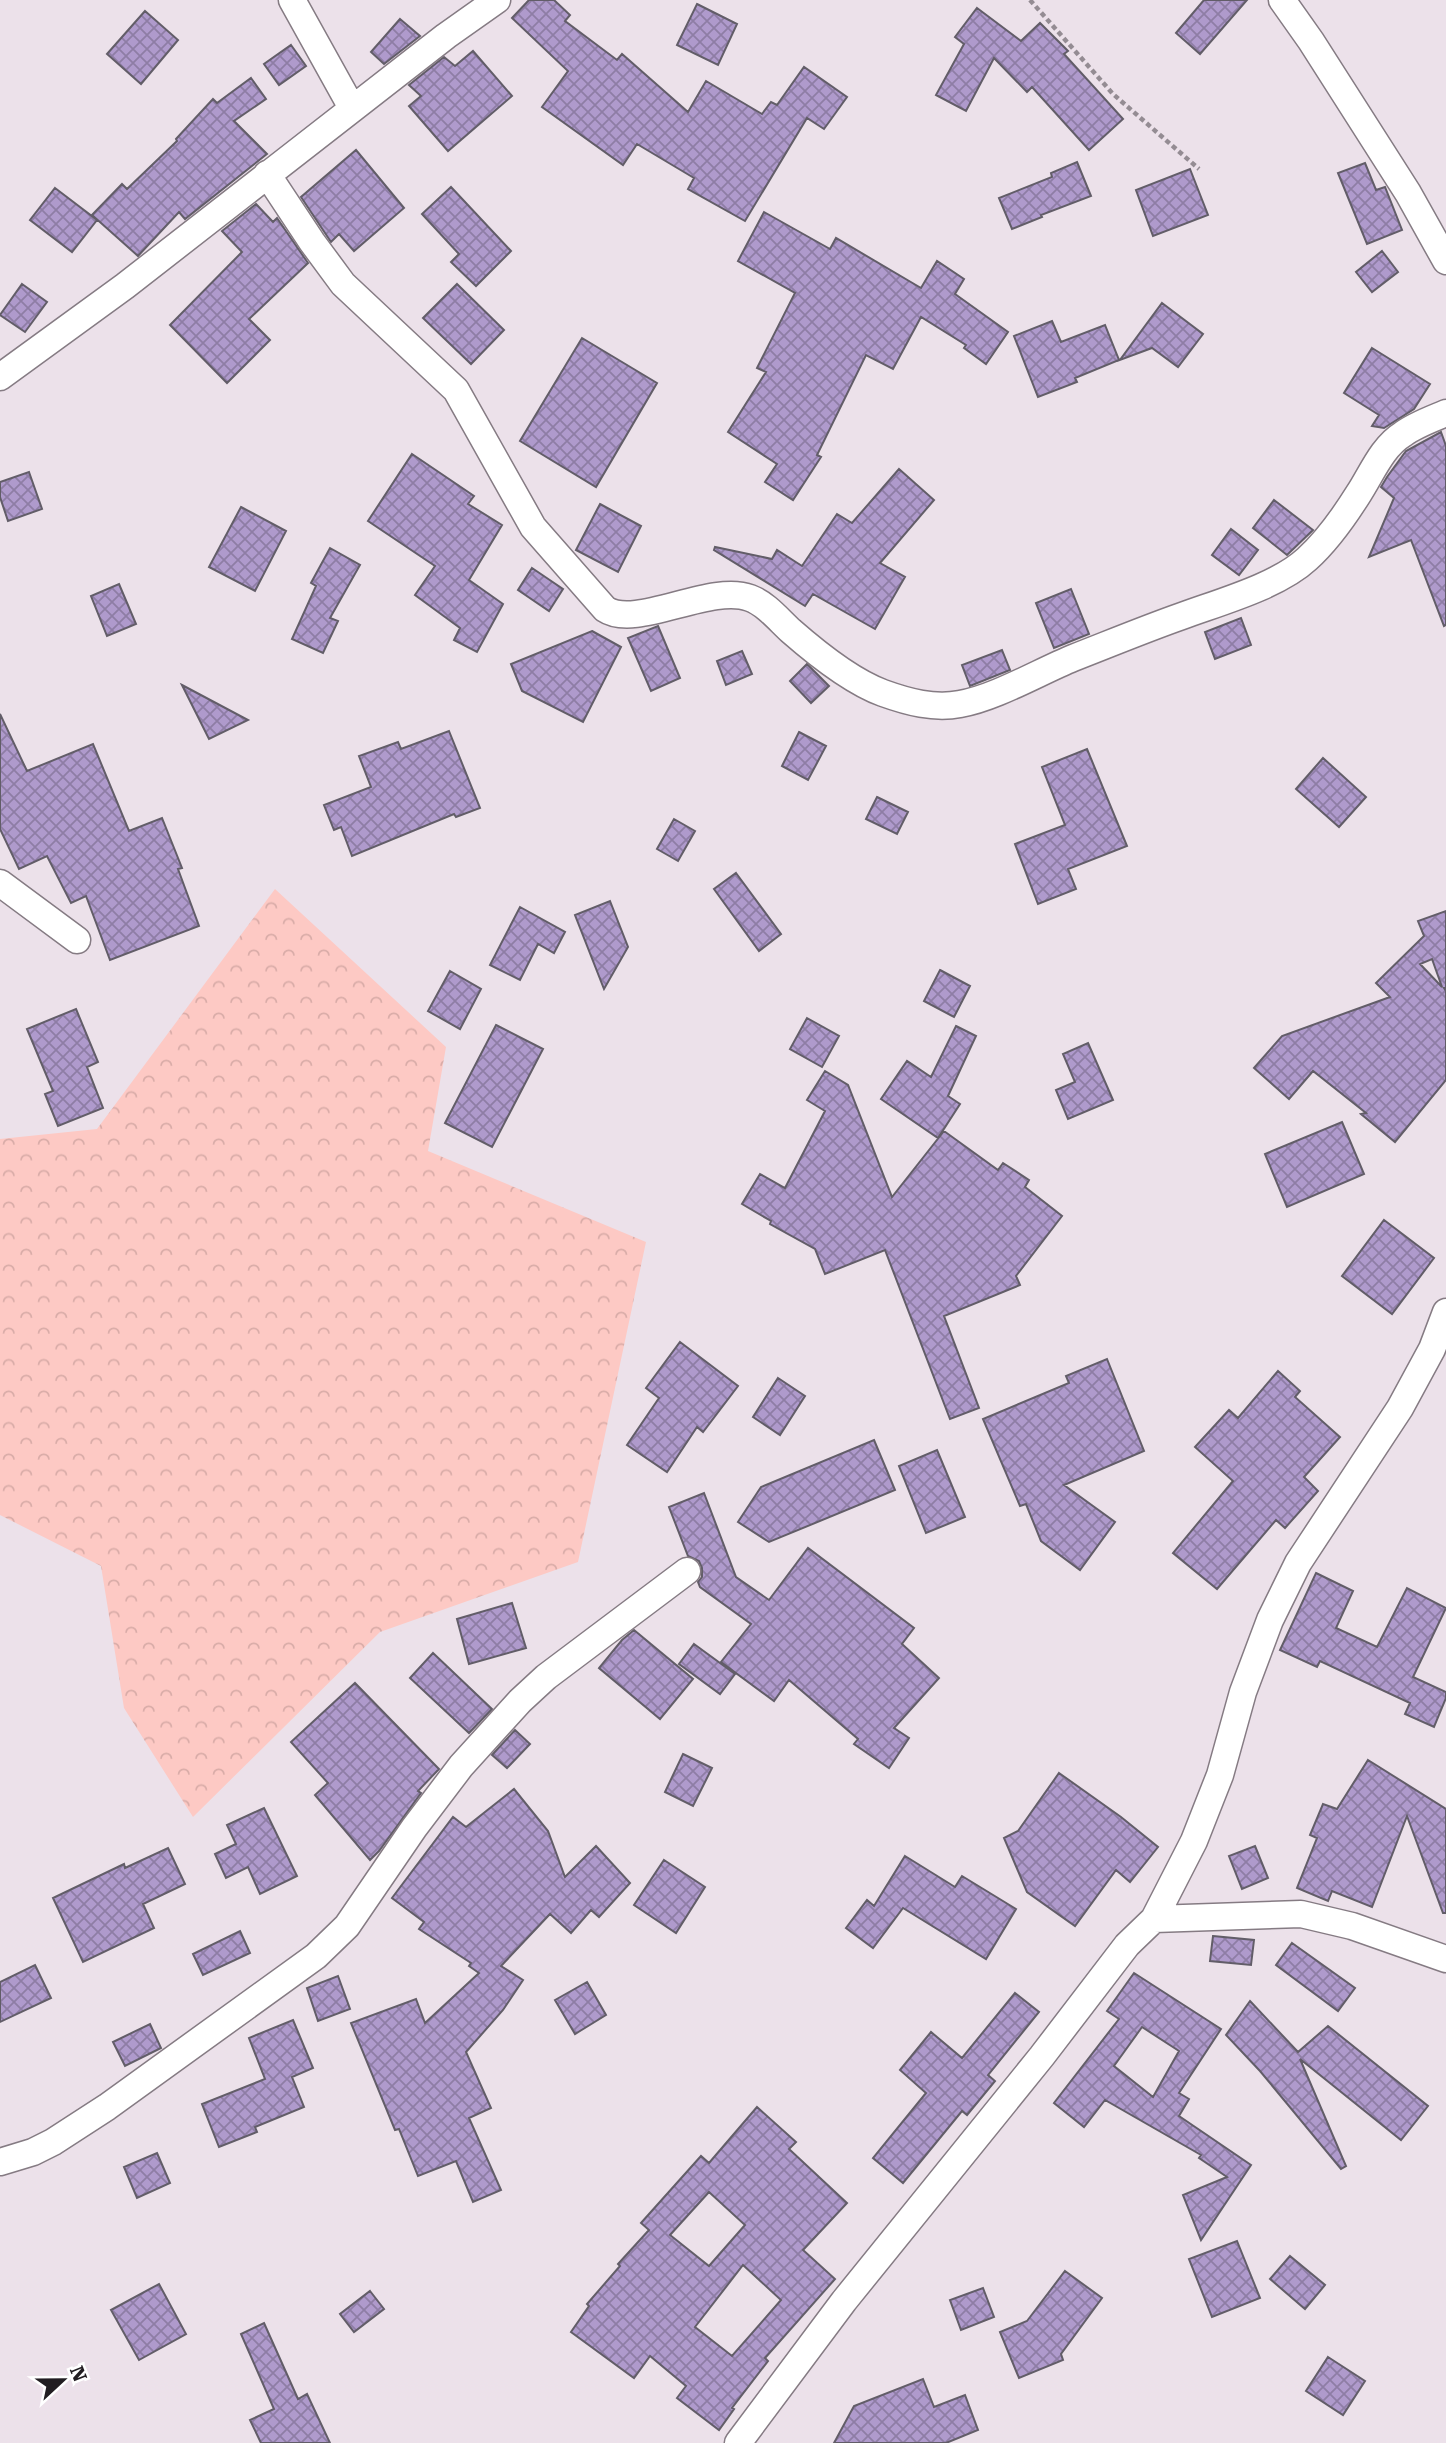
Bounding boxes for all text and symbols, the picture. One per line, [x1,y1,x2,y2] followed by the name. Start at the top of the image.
[28,2345,98,2415] north arrow
[65,2363,92,2385] text: N

